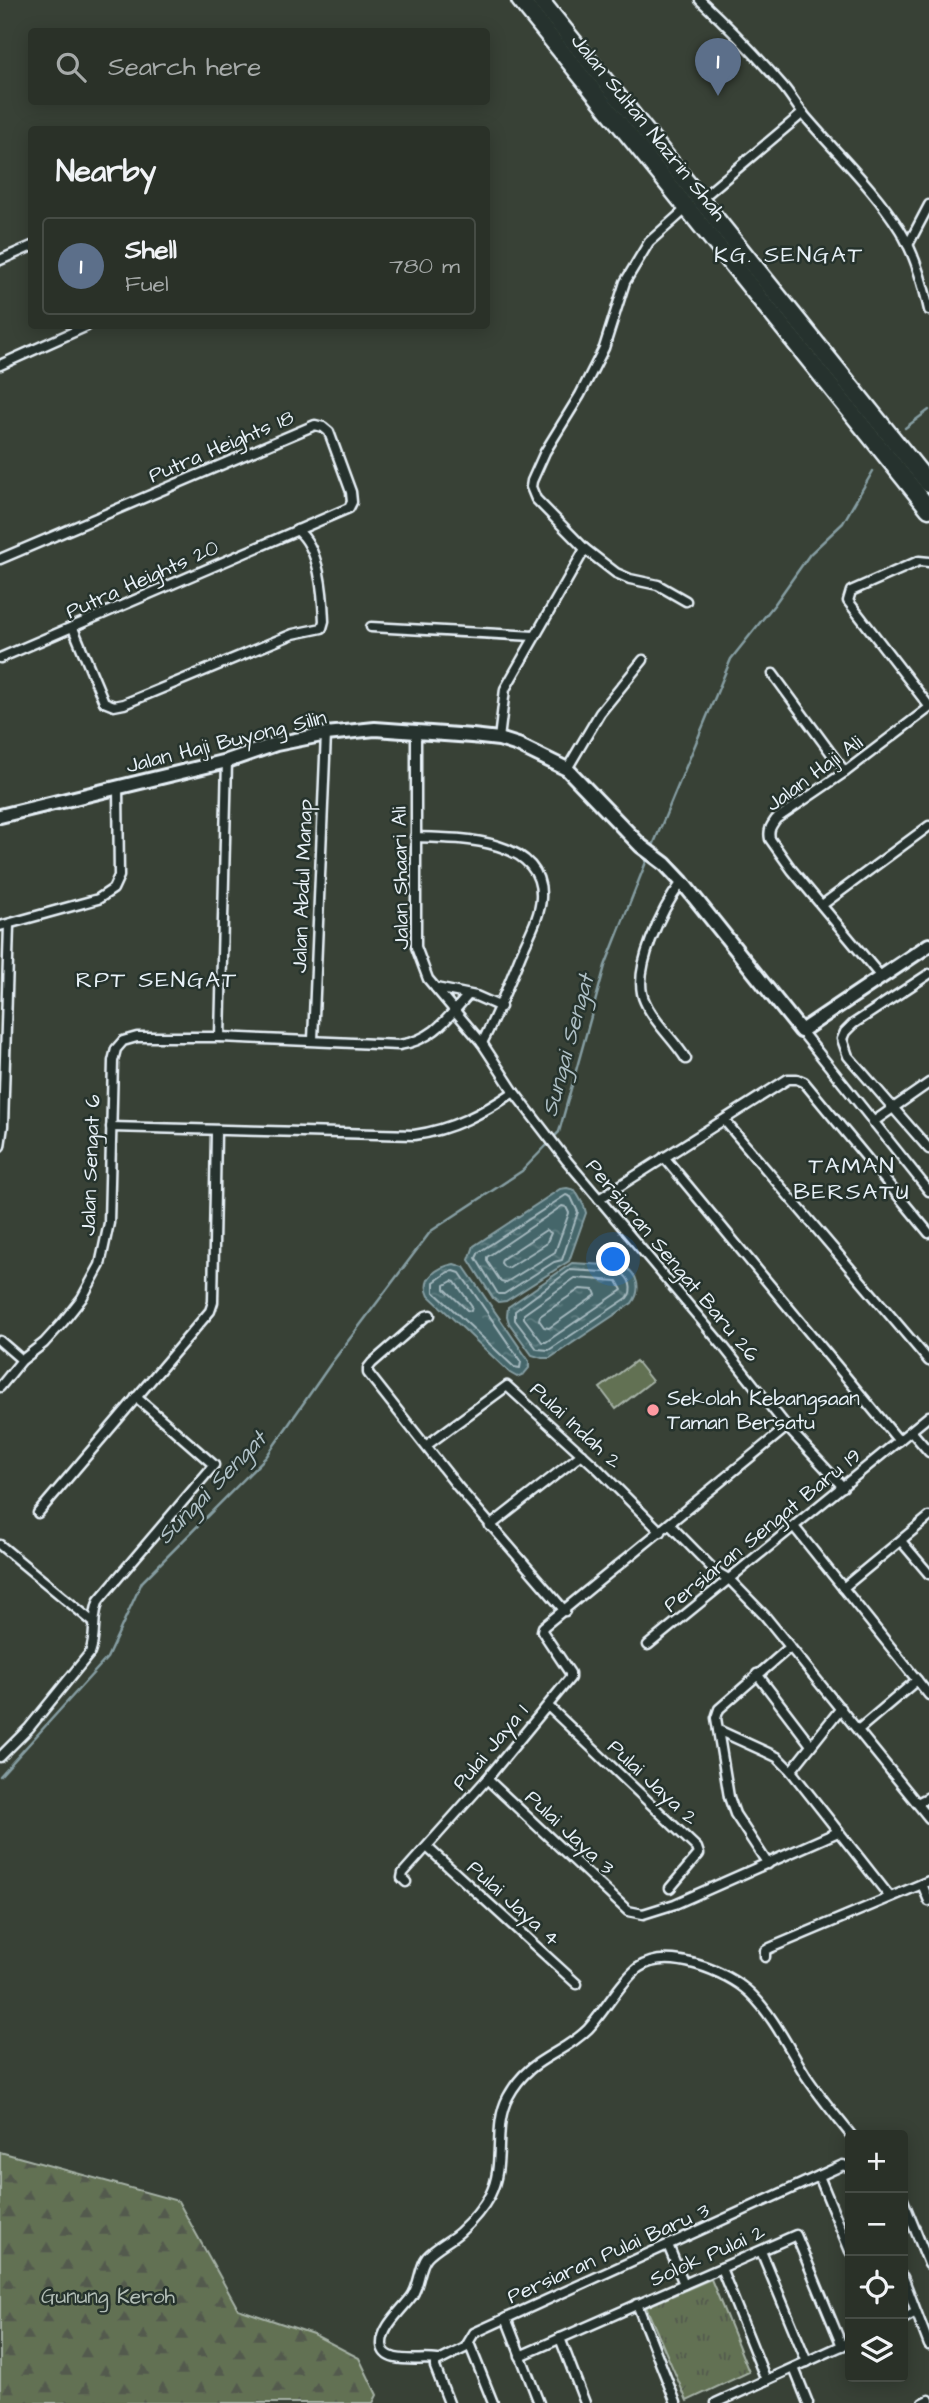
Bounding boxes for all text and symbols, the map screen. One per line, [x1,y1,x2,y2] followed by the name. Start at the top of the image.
[28,28,490,105] search box
[564,28,734,227] street label: Jalan Sultan Nazrin Shah
[695,38,741,96] pin: 1
[52,48,90,86] icon: search
[108,49,261,85] text: Search here
[56,151,156,193] text: Nearby
[125,232,177,268] text: Shell
[714,239,864,271] district label: KG. SENGAT
[80,250,82,282] text: 1
[389,250,460,282] text: 780 m
[125,268,169,300] text: Fuel
[144,403,300,492] street label: Putra Heights 18
[61,533,224,628] street label: Putra Heights 20
[123,703,330,782] street label: Jalan Haji Buyong Silin
[760,728,869,818] street label: Jalan Haji Ali
[285,798,321,974] street label: Jalan Abdul Manap
[385,806,416,950] street label: Jalan Shaari Ali
[76,964,238,996] district label: RPT SENGAT
[534,968,604,1120] water label: Sungai Sengat
[74,1094,109,1236] street label: Jalan Sengat 6
[793,1150,911,1208] district label: TAMAN BERSATU
[577,1153,766,1369] street label: Persiaran Sengat Baru 26
[596,1242,630,1276] your location
[524,1375,628,1475] street label: Pulai Indah 2
[667,1384,860,1437] place label: Sekolah Kebangsaan Taman Bersatu
[645,1402,661,1418] marker: Sekolah Kebangsaan Taman Bersatu
[150,1422,276,1552] water label: Sungai Sengat
[657,1442,869,1621] street label: Persiaran Sengat Baru 19
[446,1698,537,1798] street label: Pulai Jaya 1
[600,1733,704,1833] street label: Pulai Jaya 2
[517,1783,621,1883] street label: Pulai Jaya 3
[459,1854,567,1955] street label: Pulai Jaya 4
[845,2130,908,2382] map controls
[845,2130,908,2193] button: +
[845,2193,908,2256] button: −
[502,2196,714,2311] street label: Persiaran Pulai Baru 3
[645,2217,769,2294] street label: Solok Pulai 2
[845,2256,908,2319] button: locate
[41,2282,176,2313] park label: Gunung Keroh
[845,2319,908,2382] button: layers

